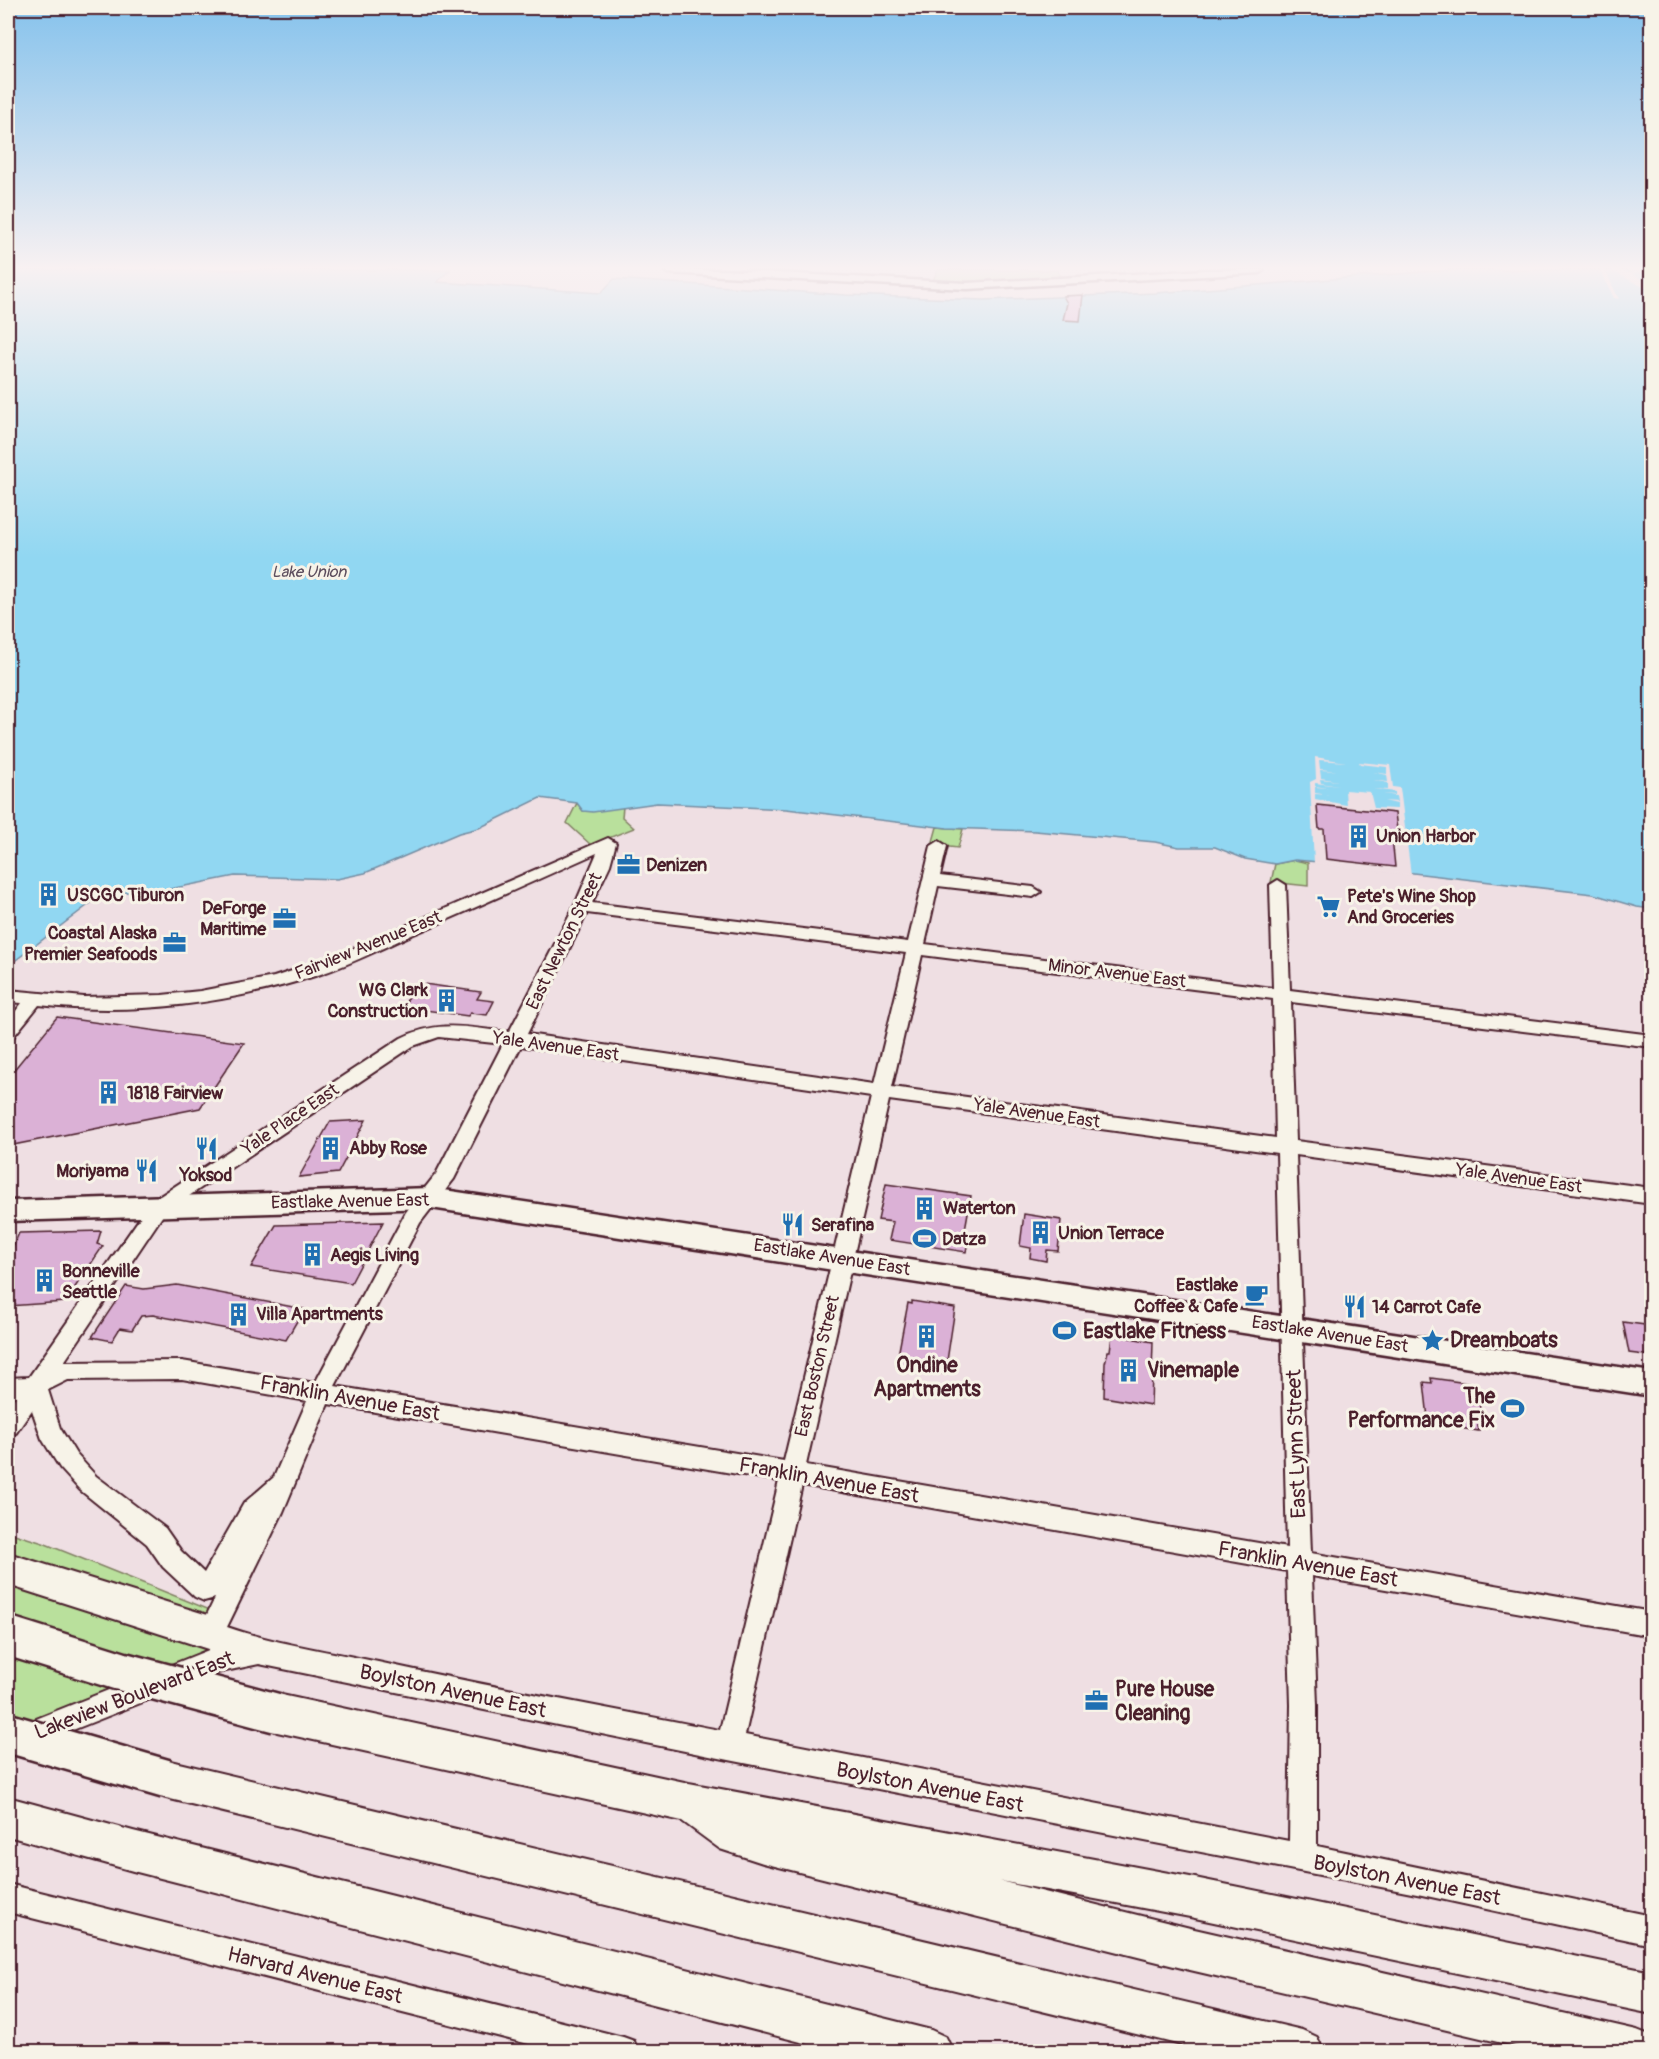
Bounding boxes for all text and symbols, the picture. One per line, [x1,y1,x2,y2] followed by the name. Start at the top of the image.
[272,562,347,582] water label: Lake Union
[1345,823,1371,849] building icon: Union Harbor
[1376,825,1477,848] place label: Union Harbor
[615,852,641,878] office icon: Denizen
[646,854,707,877] place label: Denizen
[521,868,608,1014] street label: East Newton Street
[36,882,62,908] building icon: USCGC Tiburon
[67,884,184,907] place label: USCGC Tiburon
[1347,885,1477,929] place label: Pete's Wine Shop And Groceries
[1316,893,1342,919] supermarket icon: Pete's Wine Shop And Groceries
[200,897,267,941] place label: DeForge Maritime
[271,905,297,931] office icon: DeForge Maritime
[291,905,446,985] street label: Fairview Avenue East
[24,922,158,966] place label: Coastal Alaska Premier Seafoods
[162,930,188,956] office icon: Coastal Alaska Premier Seafoods
[1047,954,1188,993] street label: Minor Avenue East
[328,979,428,1023] place label: WG Clark Construction
[433,987,459,1013] building icon: WG Clark Construction
[490,1026,621,1067] street label: Yale Avenue East
[236,1078,344,1161] street label: Yale Place East
[96,1080,122,1106] building icon: 1818 Fairview
[127,1082,224,1105] place label: 1818 Fairview
[971,1093,1102,1134] street label: Yale Avenue East
[318,1135,344,1161] building icon: Abby Rose
[193,1136,219,1162] restaurant icon: Yoksod
[349,1137,428,1160] place label: Abby Rose
[134,1158,160,1184] restaurant icon: Moriyama
[1453,1158,1584,1199] street label: Yale Avenue East
[56,1160,130,1183] place label: Moriyama
[179,1164,232,1187] place label: Yoksod
[271,1189,430,1214] street label: Eastlake Avenue East
[912,1195,938,1221] building icon: Waterton
[943,1197,1016,1220] place label: Waterton
[780,1212,806,1238] restaurant icon: Serafina
[811,1214,875,1237] place label: Serafina
[1027,1220,1053,1246] building icon: Union Terrace
[1058,1222,1165,1245] place label: Union Terrace
[911,1226,937,1252] sports icon: Datza
[942,1228,987,1251] place label: Datza
[752,1234,913,1281] street label: Eastlake Avenue East
[299,1242,325,1268] building icon: Aegis Living
[330,1244,419,1267] place label: Aegis Living
[62,1260,141,1304] place label: Bonneville Seattle
[31,1268,57,1294] building icon: Bonneville Seattle
[1134,1274,1239,1318] place label: Eastlake Coffee & Cafe
[1243,1282,1269,1308] cafe icon: Eastlake Coffee & Cafe
[790,1292,845,1439] street label: East Boston Street
[1341,1294,1367,1320] restaurant icon: 14 Carrot Cafe
[1372,1296,1482,1319] place label: 14 Carrot Cafe
[225,1301,251,1327] building icon: Villa Apartments
[256,1303,384,1326] place label: Villa Apartments
[1250,1311,1411,1358] street label: Eastlake Avenue East
[1052,1318,1078,1344] sports icon: Eastlake Fitness
[1083,1318,1226,1345] place label: Eastlake Fitness
[914,1324,940,1350] building icon: Ondine Apartments
[1419,1327,1445,1353] place icon: Dreamboats
[1450,1327,1558,1354] place label: Dreamboats
[873,1352,981,1403] place label: Ondine Apartments
[1116,1357,1142,1383] building icon: Vinemaple
[1147,1357,1239,1384] place label: Vinemaple
[1280,1368,1313,1519] street label: East Lynn Street
[258,1369,443,1428] street label: Franklin Avenue East
[1347,1383,1496,1434] place label: The Performance Fix
[1500,1395,1526,1421] sports icon: The Performance Fix
[737,1451,922,1510] street label: Franklin Avenue East
[1216,1535,1401,1594] street label: Franklin Avenue East
[30,1645,238,1746] street label: Lakeview Boulevard East
[357,1659,549,1725] street label: Boylston Avenue East
[1115,1676,1215,1727] place label: Pure House Cleaning
[1084,1688,1110,1714] office icon: Pure House Cleaning
[834,1756,1026,1819] street label: Boylston Avenue East
[1311,1849,1503,1912] street label: Boylston Avenue East
[225,1941,406,2010] street label: Harvard Avenue East

